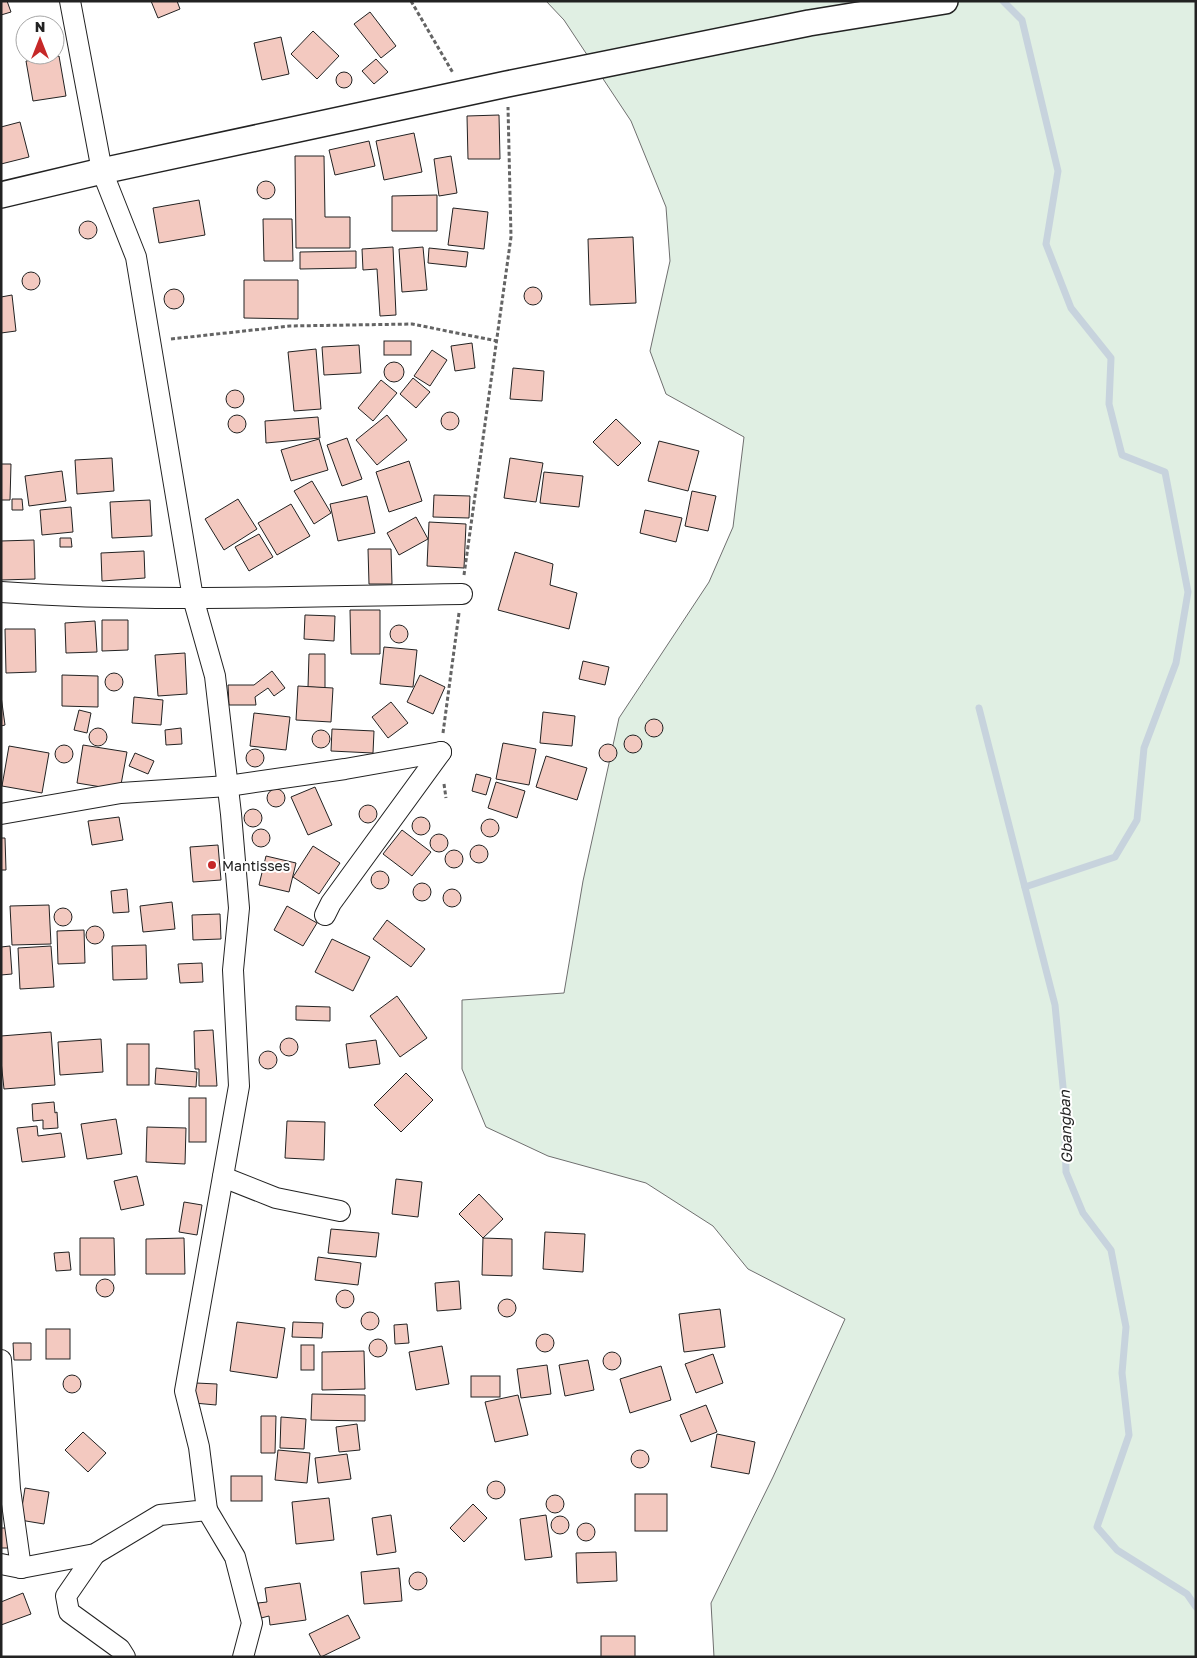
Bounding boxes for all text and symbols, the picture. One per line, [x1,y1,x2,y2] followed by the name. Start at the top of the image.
[15,15,65,65] north arrow
[35,18,45,35] text: N
[222,857,290,874] place label: Mantisses
[206,859,218,871] marker: Mantisses
[1055,1089,1076,1164] water label: Gbangban

